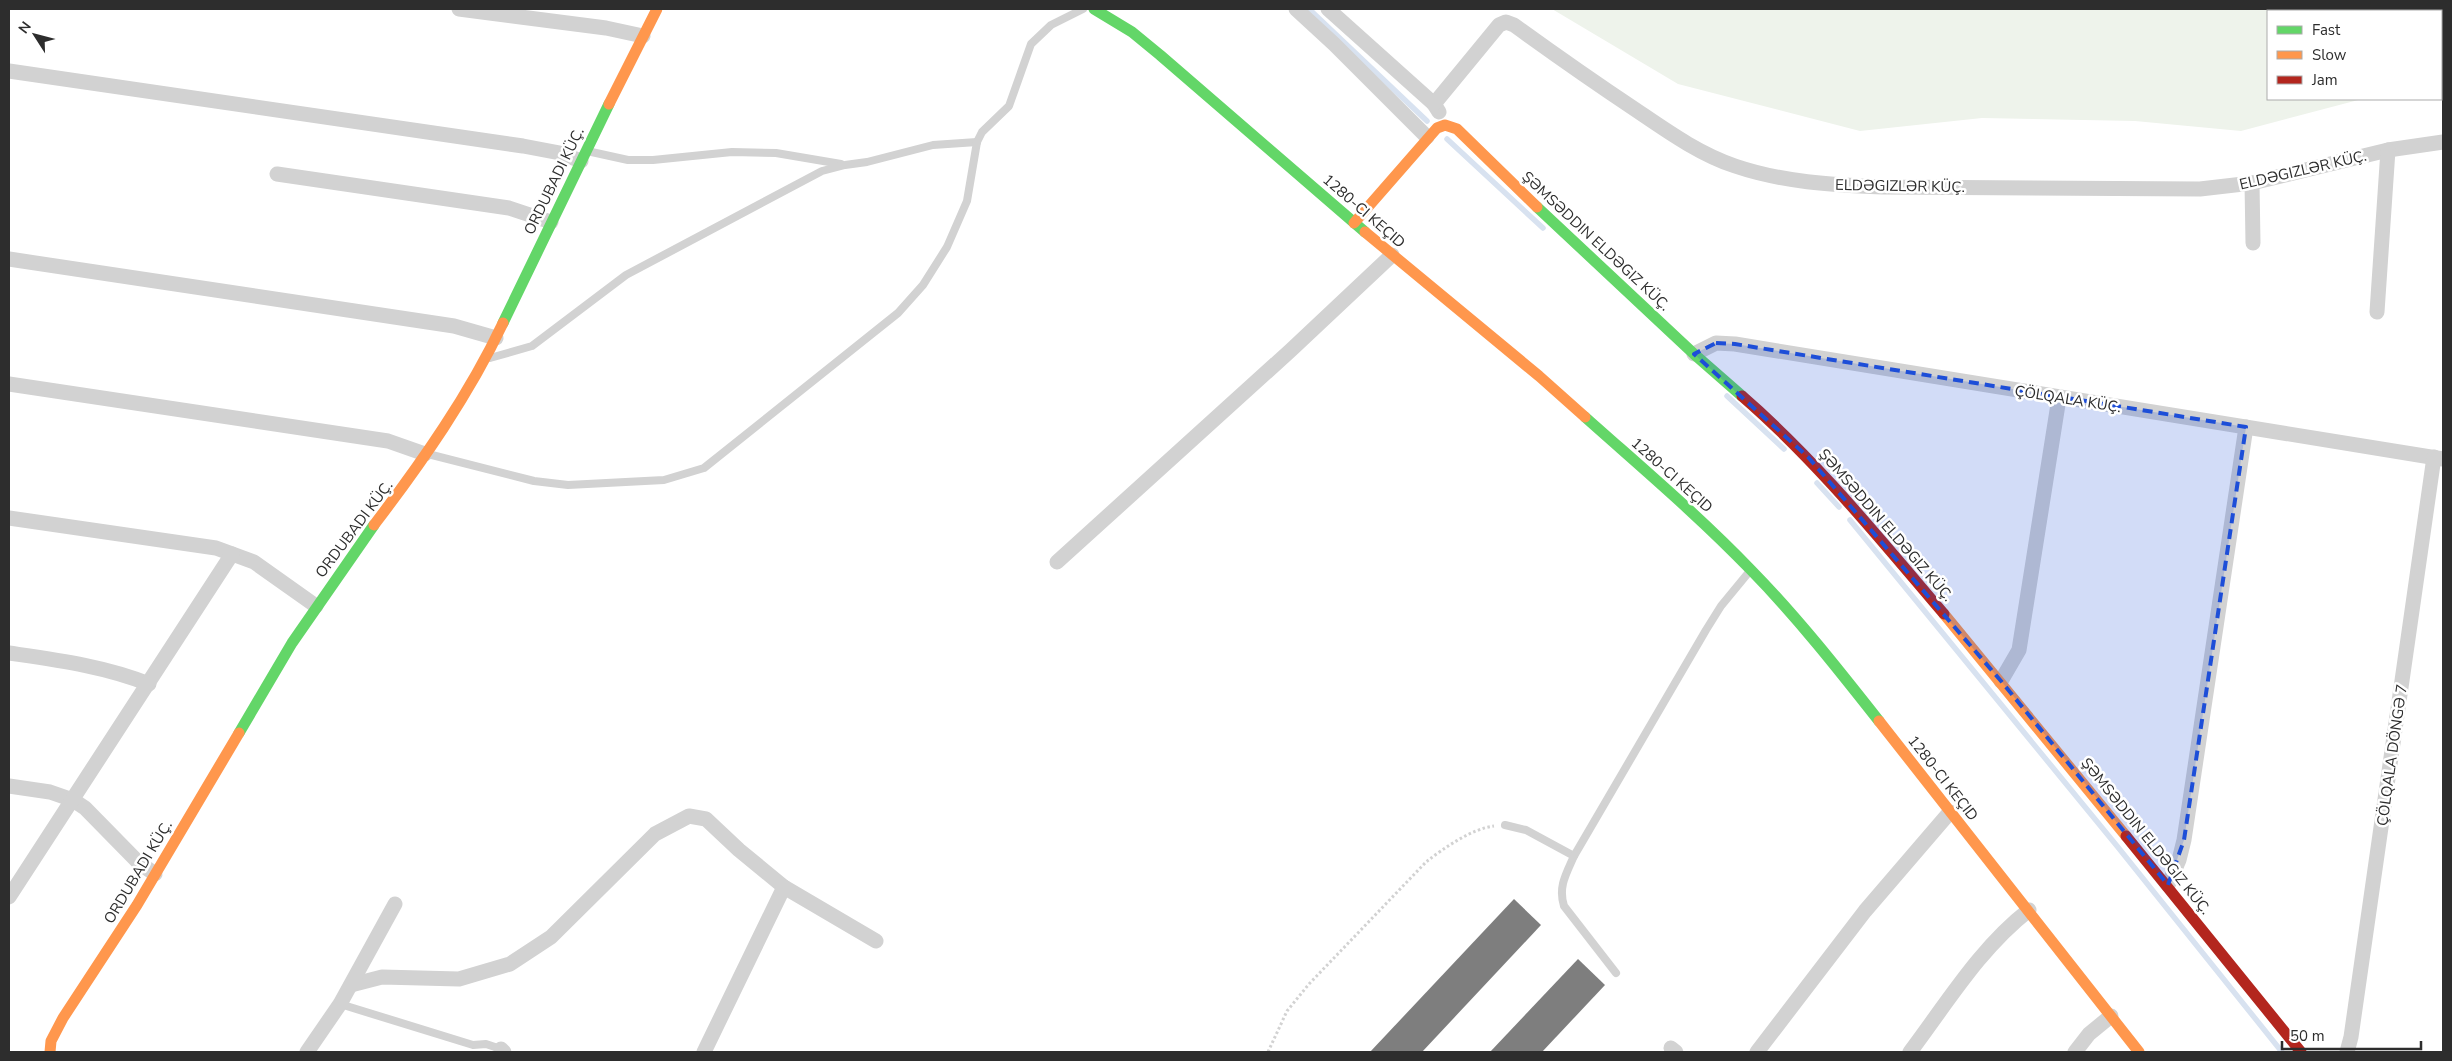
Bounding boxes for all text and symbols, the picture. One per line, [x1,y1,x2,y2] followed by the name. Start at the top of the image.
[10,10,60,60] north arrow
[2267,10,2442,100] legend
[14,18,36,37] text: N
[2312,20,2341,40] text: Fast
[2312,45,2347,65] text: Slow
[2311,70,2338,90] text: Jam
[519,124,589,238] street label: ORDUBADI KÜÇ.
[2237,146,2369,194] street label: ELDƏGIZLƏR KÜÇ.
[1517,167,1675,315] street label: ŞƏMSƏDDIN ELDƏGIZ KÜÇ.
[1318,170,1410,252] street label: 1280-CI KEÇID
[1835,175,1965,197] street label: ELDƏGIZLƏR KÜÇ.
[2013,381,2123,417] street label: ÇÖLQALA KÜÇ.
[1627,433,1717,517] street label: 1280-CI KEÇID
[1814,444,1958,606] street label: ŞƏMSƏDDIN ELDƏGIZ KÜÇ.
[311,476,397,582] street label: ORDUBADI KÜÇ.
[2372,683,2412,827] street label: ÇÖLQALA DÖNGƏ 7
[1903,731,1983,825] street label: 1280-CI KEÇID
[2077,754,2215,918] street label: ŞƏMSƏDDIN ELDƏGIZ KÜÇ.
[99,817,177,927] street label: ORDUBADI KÜÇ.
[2282,1018,2421,1050] scale bar
[2290,1026,2325,1046] text: 50 m

